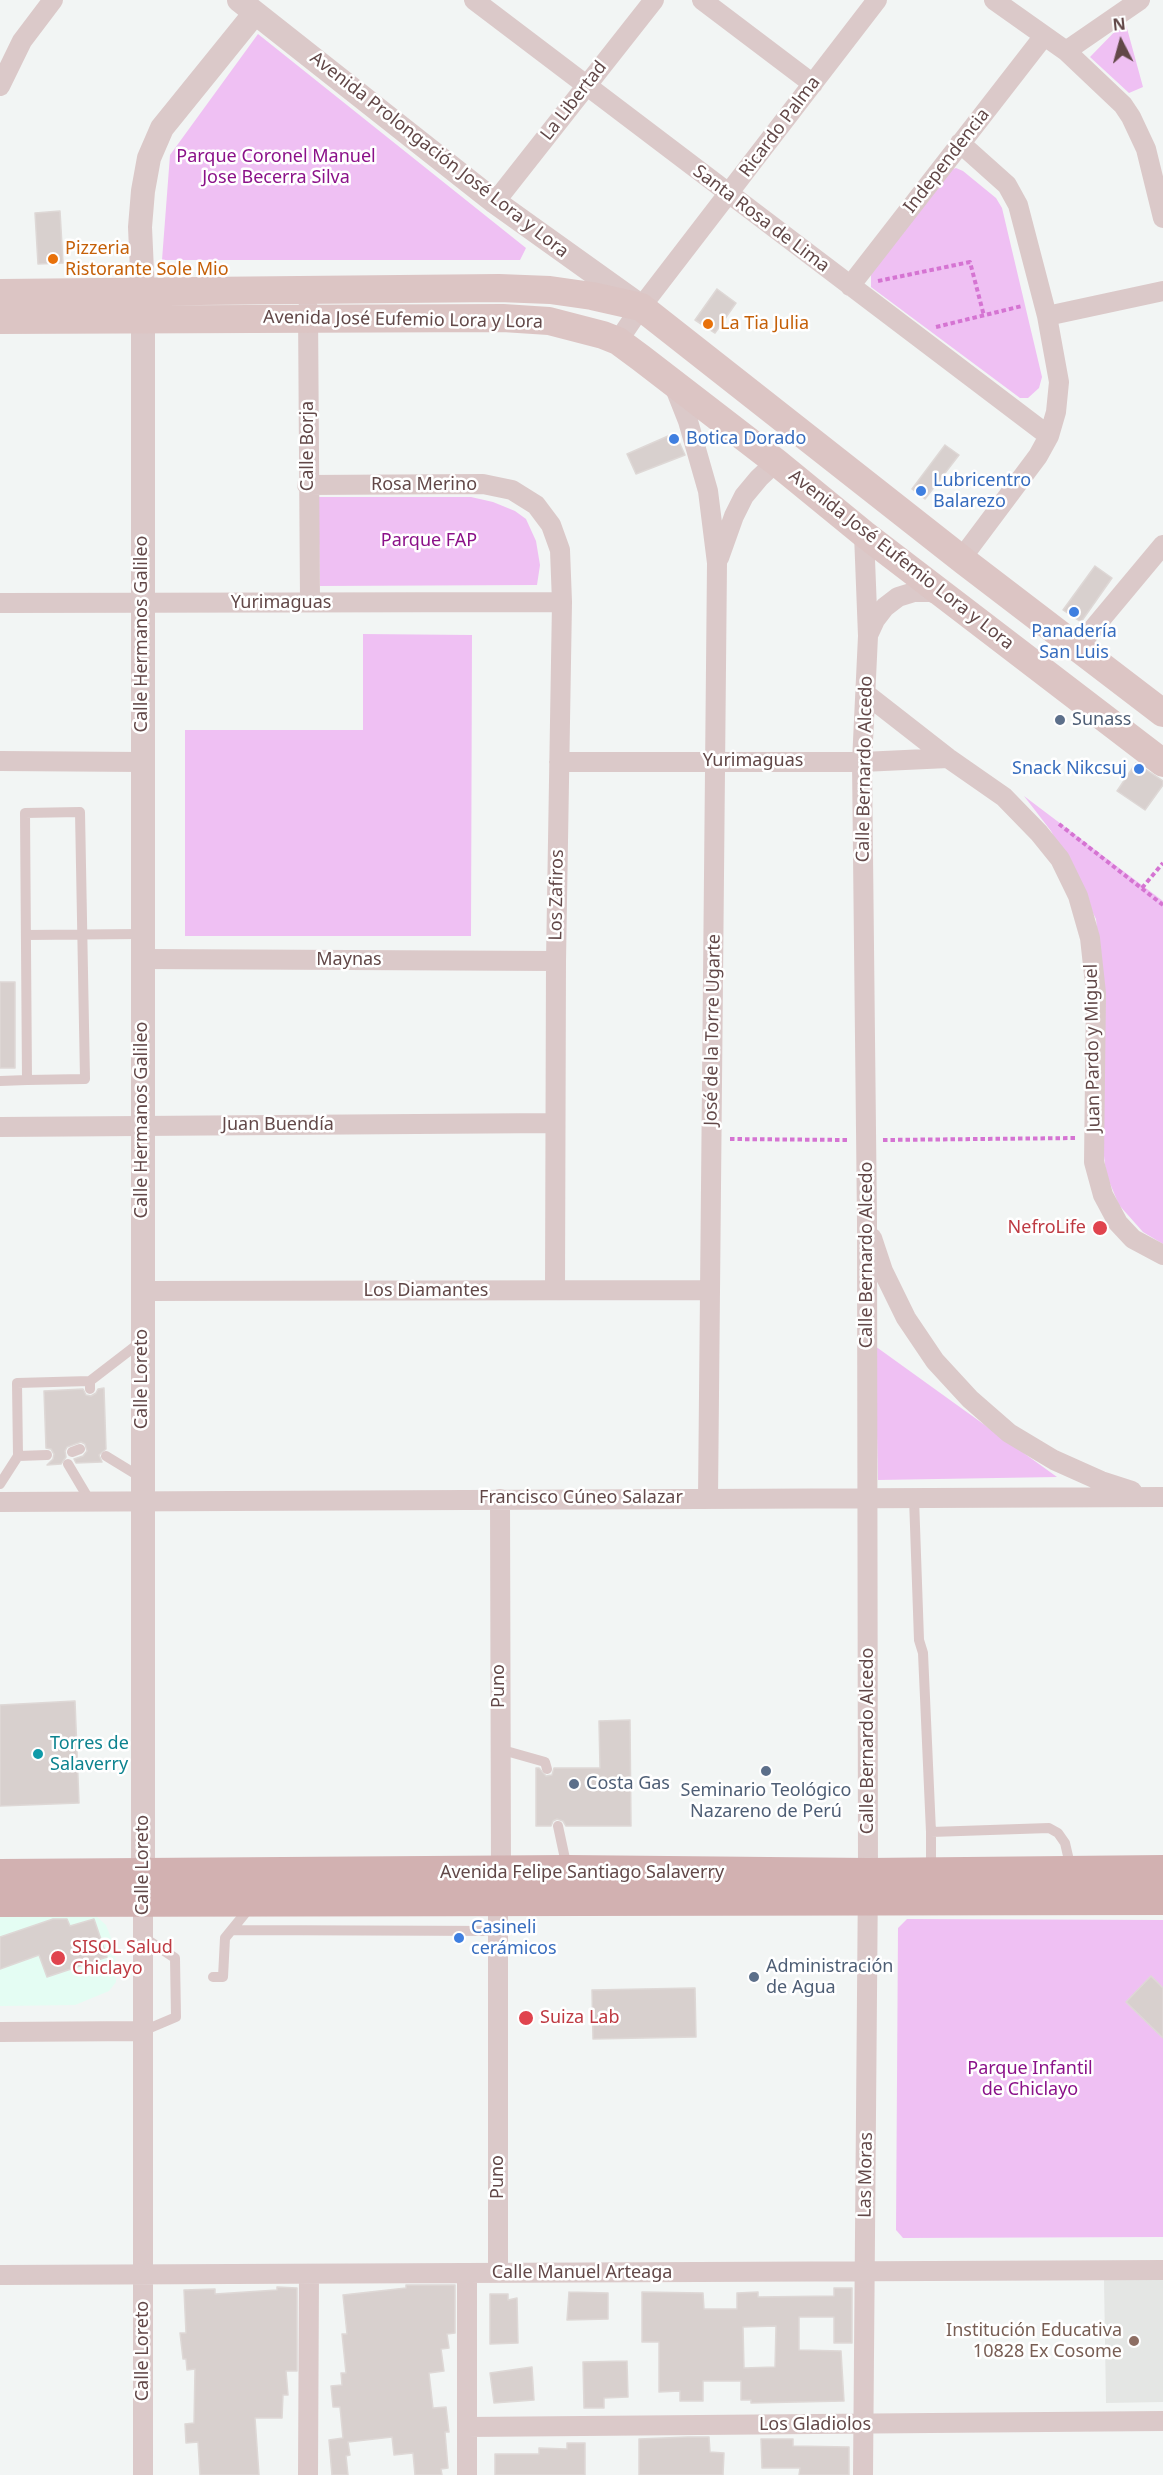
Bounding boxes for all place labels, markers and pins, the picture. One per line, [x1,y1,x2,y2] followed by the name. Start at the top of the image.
[65,238,229,280] place label: Pizzeria Ristorante Sole Mio
[46,252,60,266] marker: Pizzeria Ristorante Sole Mio
[720,313,809,335] place label: La Tia Julia
[701,317,715,331] marker: La Tia Julia
[686,428,806,450] place label: Botica Dorado
[667,432,681,446] marker: Botica Dorado
[933,470,1031,512] place label: Lubricentro Balarezo
[914,484,928,498] marker: Lubricentro Balarezo
[1067,605,1081,619] marker: Panadería San Luis
[1031,621,1117,664] place label: Panadería San Luis
[1072,709,1131,731] place label: Sunass
[1053,713,1067,727] marker: Sunass
[1012,758,1127,780] place label: Snack Nikcsuj
[1132,762,1146,776] marker: Snack Nikcsuj
[1008,1217,1086,1239] place label: NefroLife
[1091,1219,1109,1237] marker: NefroLife
[50,1733,129,1776] place label: Torres de Salaverry
[31,1747,45,1761] marker: Torres de Salaverry
[759,1764,773,1778] marker: Seminario Teológico Nazareno de Perú
[586,1773,670,1795] place label: Costa Gas
[567,1777,581,1791] marker: Costa Gas
[681,1780,851,1822] place label: Seminario Teológico Nazareno de Perú
[471,1917,557,1960] place label: Casineli cerámicos
[452,1931,466,1945] marker: Casineli cerámicos
[72,1937,173,1980] place label: SISOL Salud Chiclayo
[49,1949,67,1967] marker: SISOL Salud Chiclayo
[766,1956,893,1998] place label: Administración de Agua
[747,1970,761,1984] marker: Administración de Agua
[540,2007,619,2029] place label: Suiza Lab
[517,2009,535,2027] marker: Suiza Lab
[946,2320,1122,2362] place label: Institución Educativa 10828 Ex Cosome
[1127,2334,1141,2348] marker: Institución Educativa 10828 Ex Cosome

